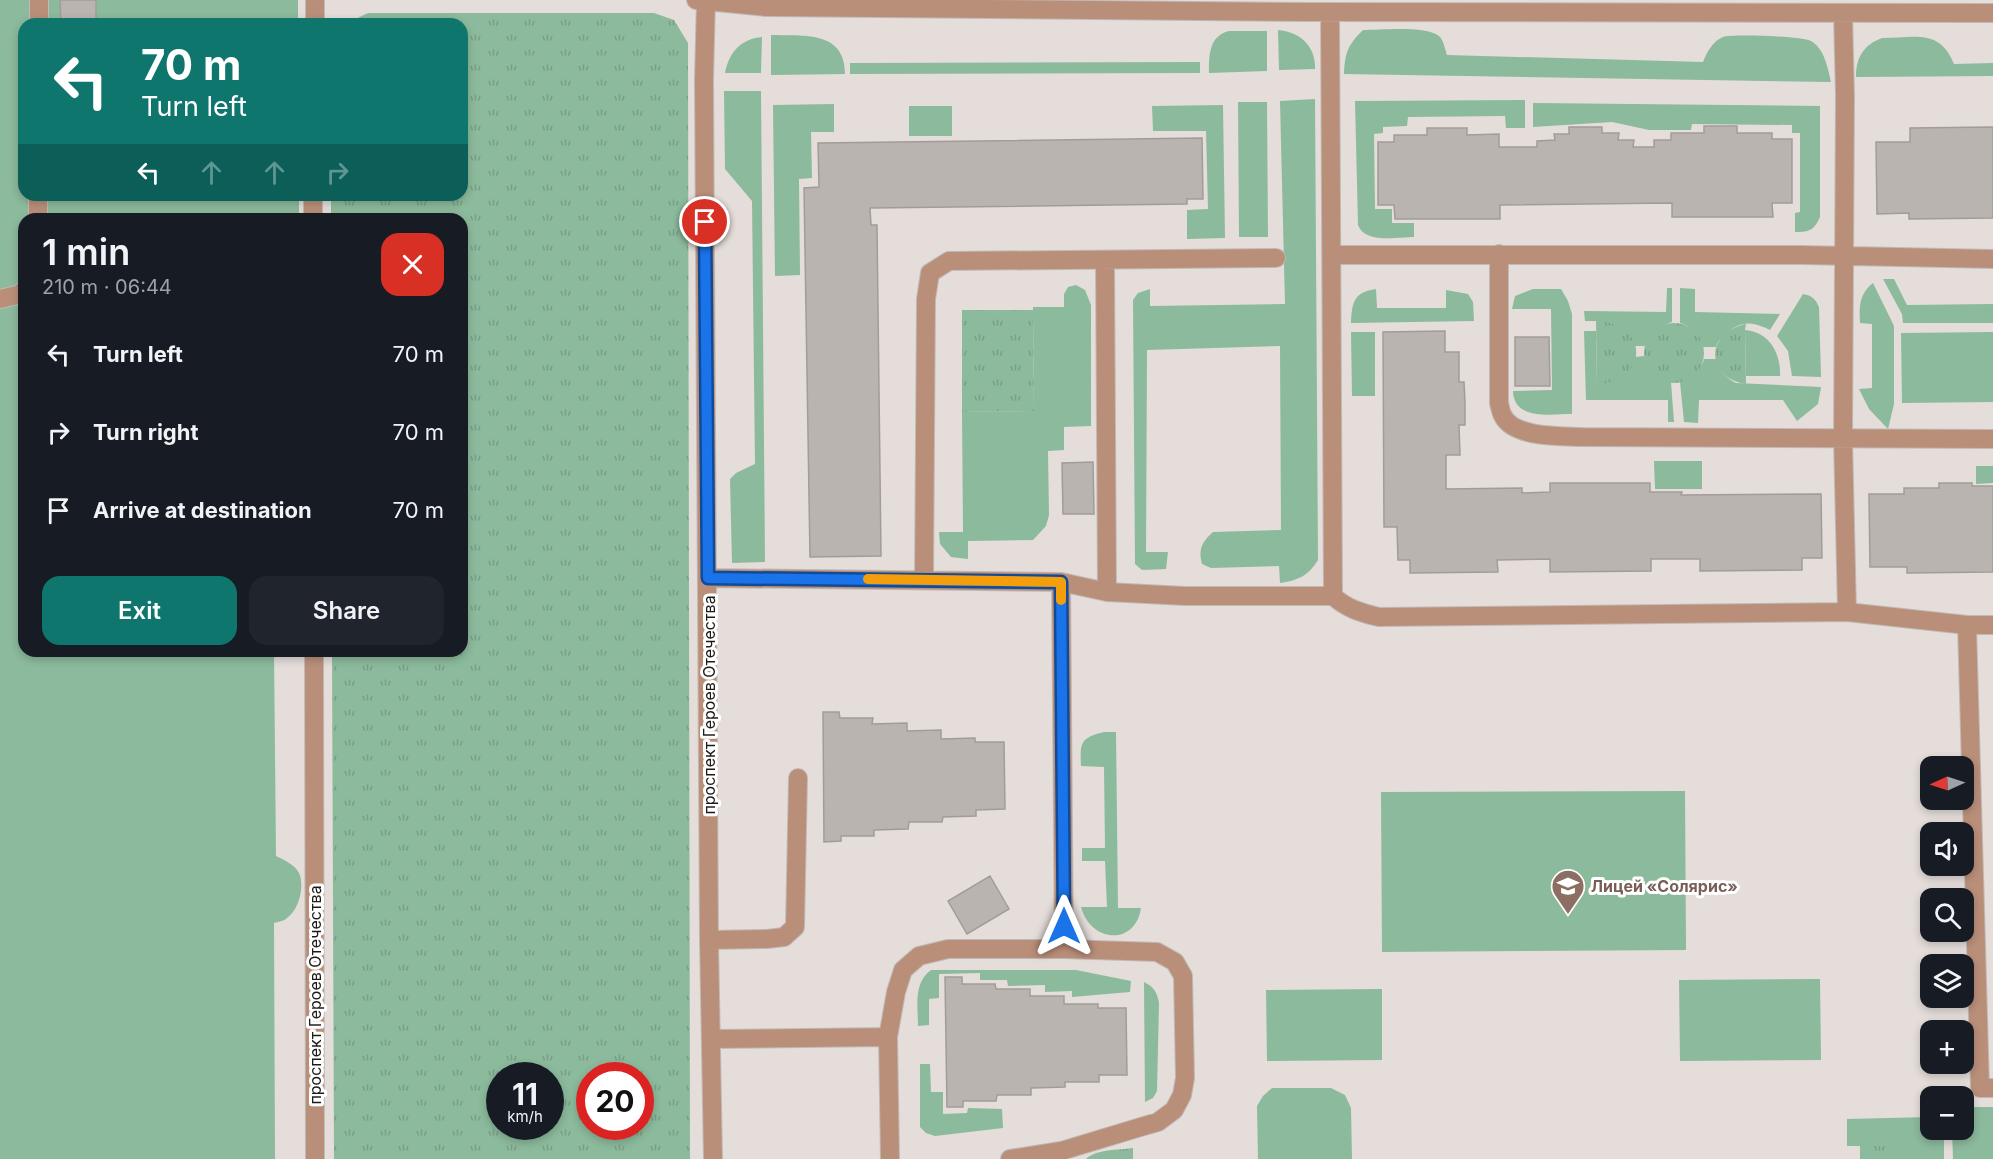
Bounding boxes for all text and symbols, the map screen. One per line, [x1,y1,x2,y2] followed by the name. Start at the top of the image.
[141,39,241,90] text: 70 m
[42,42,120,120] icon: left
[141,90,247,123] text: Turn left
[132,156,165,189] icon: left
[195,156,228,189] icon: ahead
[258,156,291,189] icon: ahead
[321,156,354,189] icon: right
[679,196,730,247] pin
[688,205,721,238] icon: arrive
[42,230,130,274] text: 1 min
[381,233,444,296] button: close
[42,275,172,299] text: 210 m · 06:44
[42,338,75,371] icon: left
[93,341,183,367] text: Turn left
[393,341,444,367] text: 70 m
[42,416,75,449] icon: right
[93,419,199,445] text: Turn right
[393,419,444,445] text: 70 m
[42,494,75,527] icon: arrive
[93,497,312,523] text: Arrive at destination
[393,497,444,523] text: 70 m
[42,576,237,645] button: Exit
[249,576,444,645] button: Share
[699,595,719,815] street label: проспект Героев Отечества
[1920,756,1974,810] north arrow
[1920,756,1974,1140] map controls
[1920,822,1974,876] button: sound
[1550,868,1586,915] school or university icon: Лицей «Солярис»
[1591,876,1738,896] place label: Лицей «Солярис»
[305,885,325,1105] street label: проспект Героев Отечества
[1920,888,1974,942] button: search
[1032,894,1096,958] position arrow
[1920,954,1974,1008] button: layers
[1920,1020,1974,1074] button: +
[576,1062,654,1140] speed limit sign: 20
[512,1076,538,1112] text: 11
[1920,1086,1974,1140] button: −
[507,1107,543,1126] text: km/h

